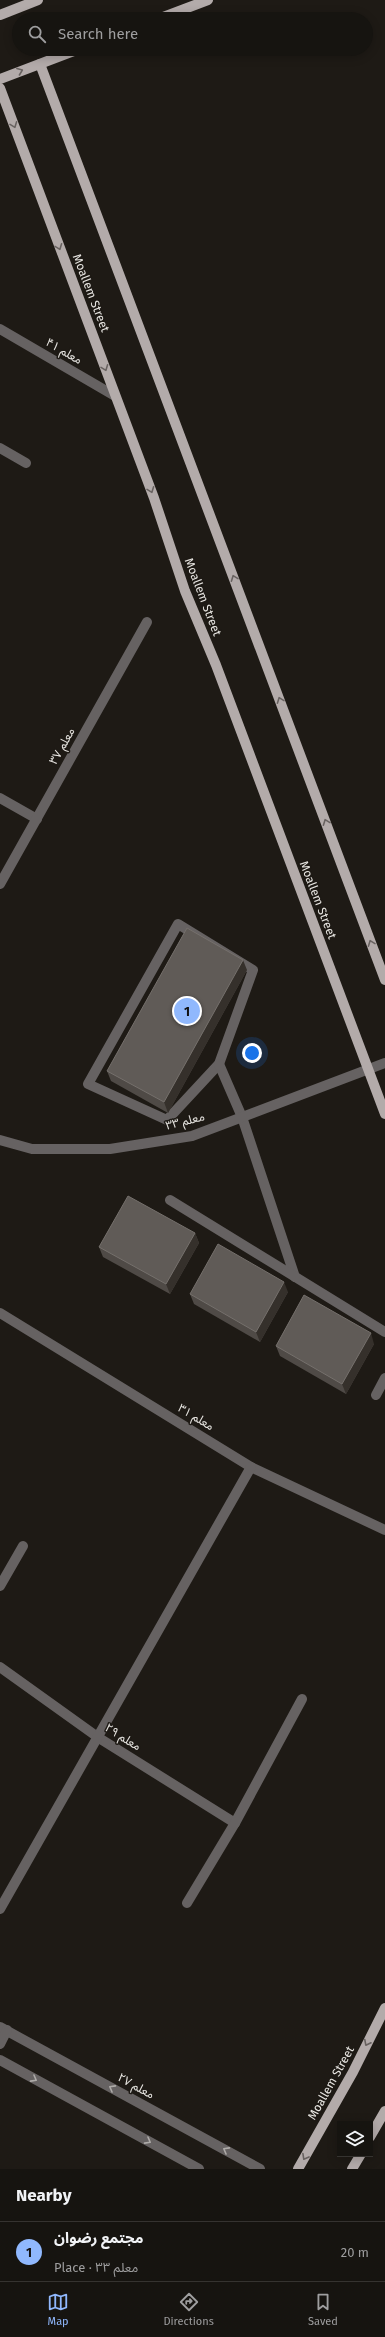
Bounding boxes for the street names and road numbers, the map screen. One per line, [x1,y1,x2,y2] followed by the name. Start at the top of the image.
[70,252,112,334] street label: Moallem Street
[42,335,85,369] street label: معلم ۴۱
[182,556,224,638] street label: Moallem Street
[46,725,80,768] street label: معلم ۳۷
[297,859,339,941] street label: Moallem Street
[164,1109,206,1135] street label: معلم ۳۳
[174,1401,217,1435] street label: معلم ۳۱
[101,1721,144,1755] street label: معلم ۲۹
[305,2043,357,2122] street label: Moallem Street
[114,2070,157,2104] street label: معلم ۲۷

